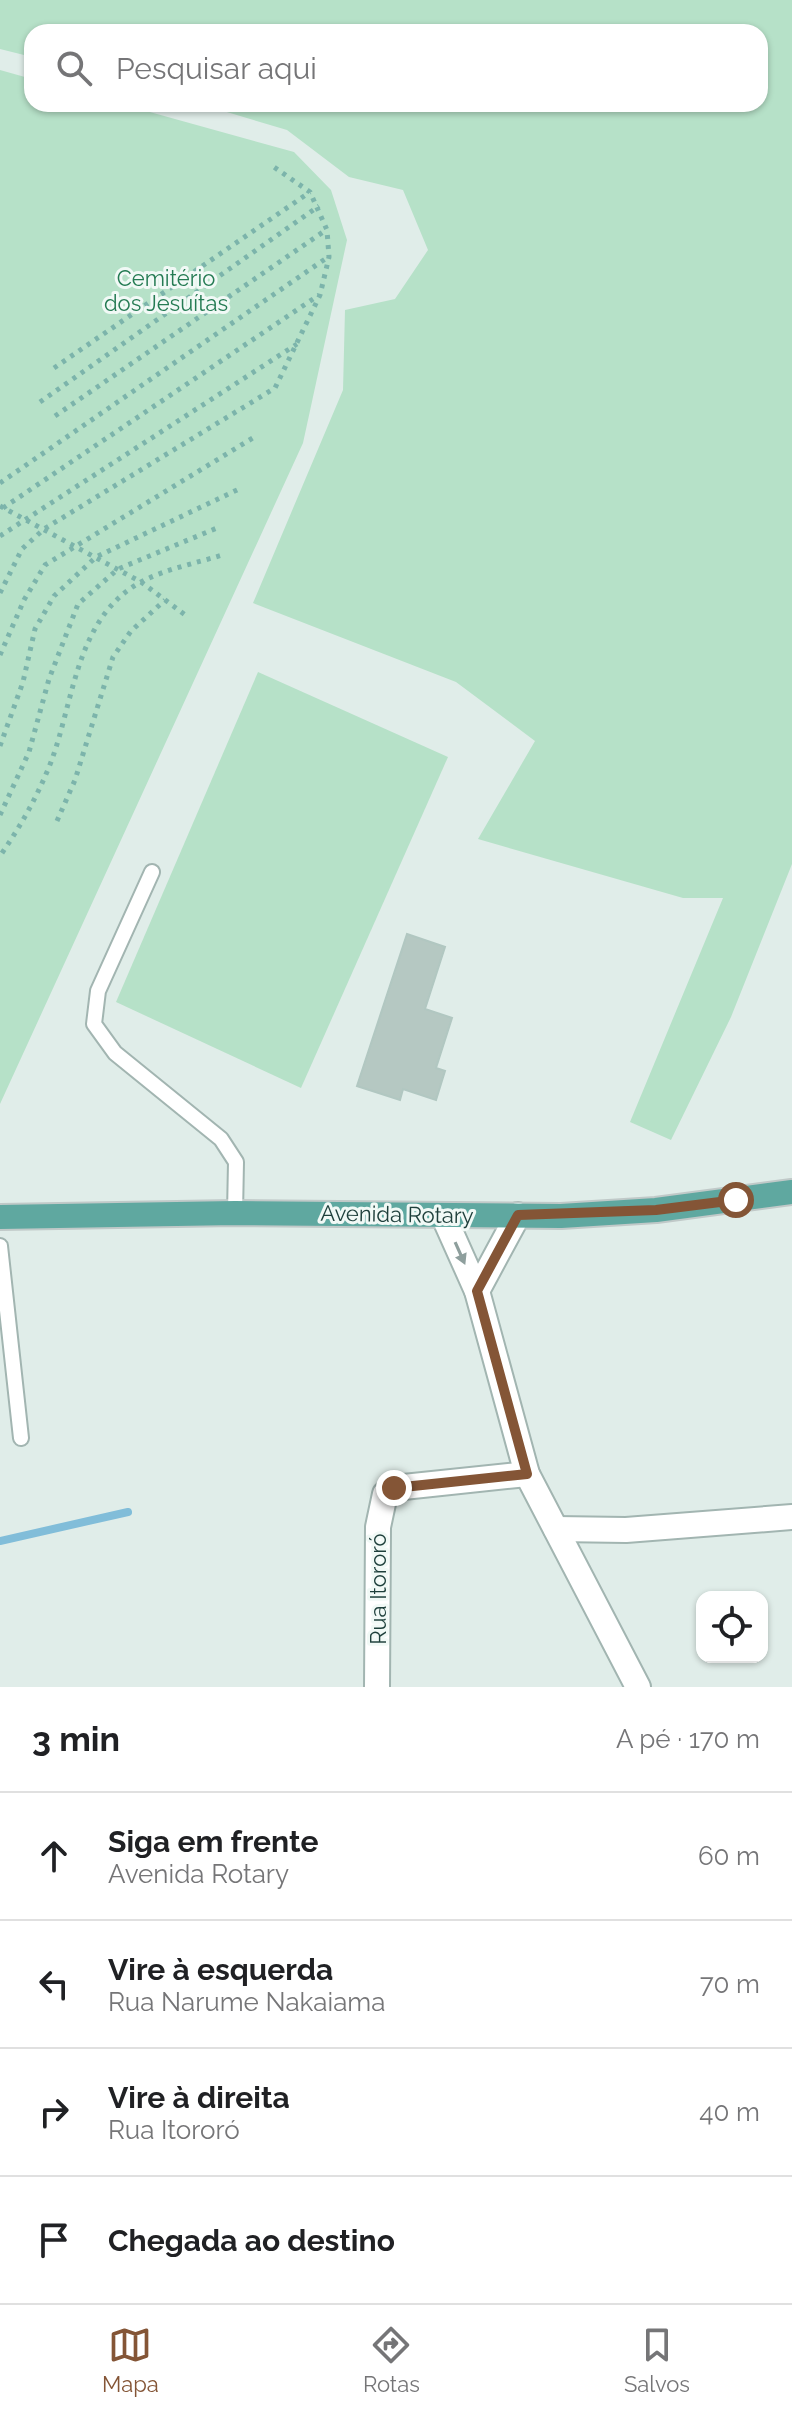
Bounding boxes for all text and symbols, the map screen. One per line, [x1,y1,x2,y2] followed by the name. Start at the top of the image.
[24,24,768,112] search box
[52,46,96,90] icon: search
[116,51,317,86] text: Pesquisar aqui
[104,265,228,316] park label: Cemitério dos Jesuítas
[718,1182,754,1218] route start
[320,1200,474,1228] street label: Avenida Rotary
[454,1241,467,1264] one-way arrow
[376,1470,412,1506] route end
[365,1533,391,1645] street label: Rua Itororó
[696,1591,768,1663] map controls
[696,1591,768,1663] button: locate
[32,1719,120,1759] text: 3 min
[616,1724,760,1754] text: A pé · 170 m
[108,1824,318,1859] text: Siga em frente
[32,1834,76,1878] icon: ahead
[698,1841,760,1871] text: 60 m
[108,1859,289,1889] text: Avenida Rotary
[108,1952,333,1987] text: Vire à esquerda
[32,1962,76,2006] icon: left
[700,1969,760,1999] text: 70 m
[108,1987,385,2017] text: Rua Narume Nakaiama
[108,2080,290,2115] text: Vire à direita
[32,2090,76,2134] icon: right
[699,2097,760,2127] text: 40 m
[108,2115,240,2145] text: Rua Itororó
[32,2218,76,2262] icon: arrive
[108,2223,395,2258] text: Chegada ao destino
[102,2323,159,2397] tab: Mapa
[363,2323,420,2397] tab: Rotas
[624,2323,690,2397] tab: Salvos

